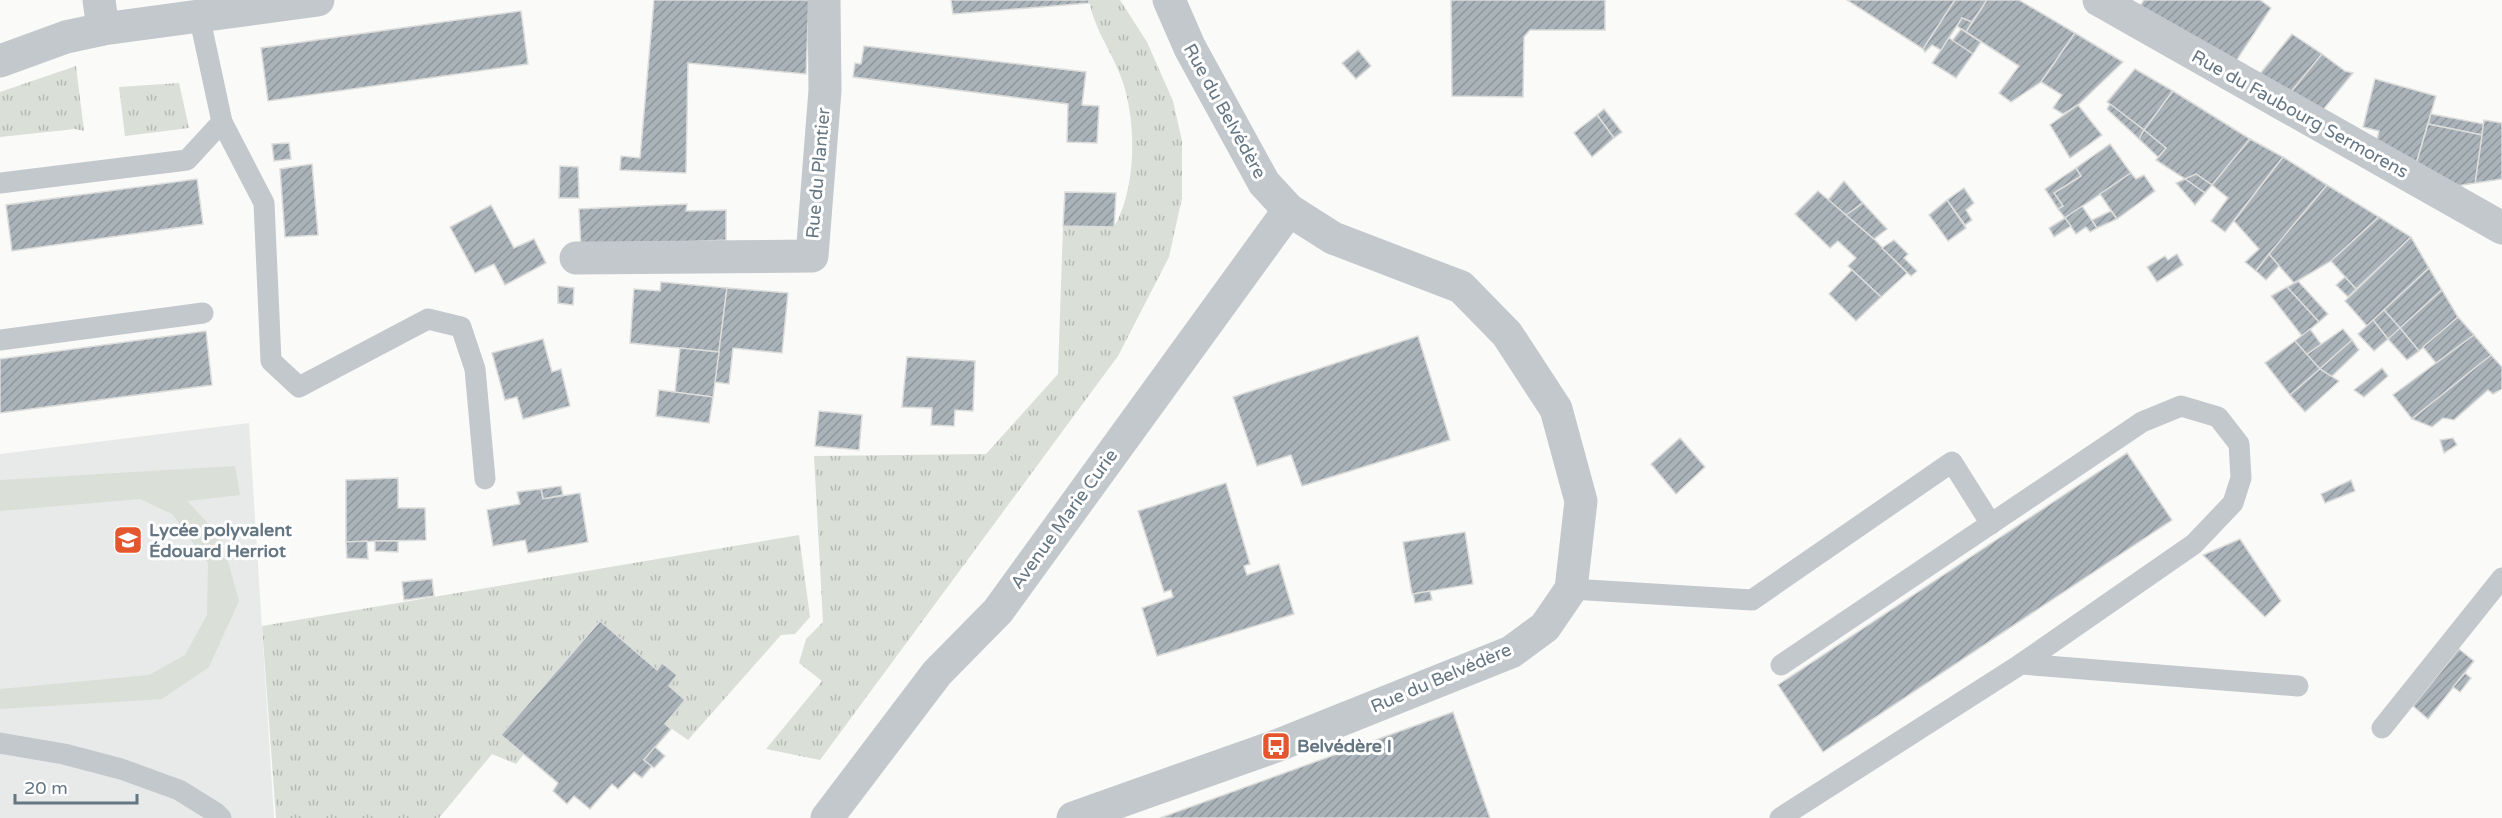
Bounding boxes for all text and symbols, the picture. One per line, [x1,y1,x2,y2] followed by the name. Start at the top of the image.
[1179,40,1271,182] street label: Rue du Belvédère
[2188,45,2412,183] street label: Rue du Faubourg Sermorens
[801,106,835,239] street label: Rue du Plantier
[1006,445,1122,593] street label: Avenue Marie Curie
[149,519,292,562] place label: Lycée polyvalent Édouard Herriot
[112,524,144,556] school or university icon: Lycée polyvalent Édouard Herriot
[1367,638,1515,718] street label: Rue du Belvédère
[1260,730,1292,762] bus stop icon: Belvédère I
[1297,735,1392,757] place label: Belvédère I
[15,767,136,805] scale bar
[24,777,68,799] text: 20 m

